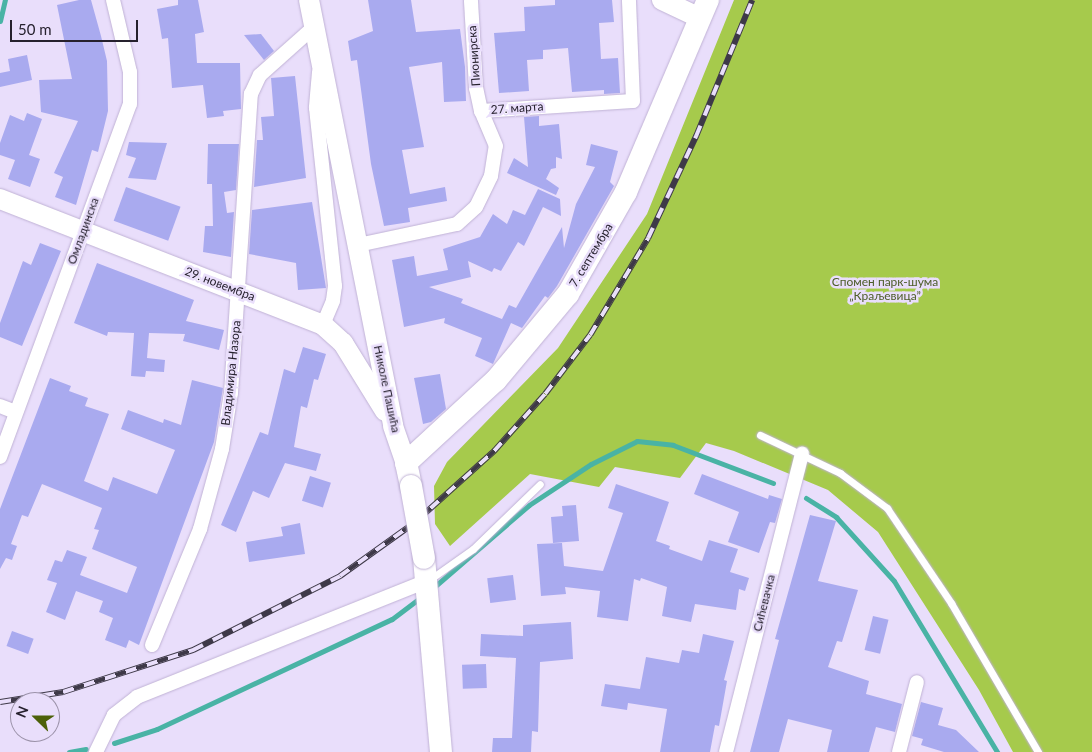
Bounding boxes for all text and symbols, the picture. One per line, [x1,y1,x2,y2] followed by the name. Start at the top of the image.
[12,10,140,42] scale bar
[18,20,52,38] text: 50 m
[465,25,483,87] street label: Пионирска
[490,99,544,117] street label: 27. марта
[64,196,102,266] street label: Омладинска
[566,220,616,290] street label: 7. септембра
[183,264,257,304] street label: 29. новембра
[832,275,938,303] park label: Спомен парк-шума „Краљевица”
[218,320,244,426] street label: Владимира Назора
[371,344,403,434] street label: Николе Пашића
[750,573,778,633] street label: Сићевачка
[10,692,60,742] north arrow
[12,703,31,720] text: N

